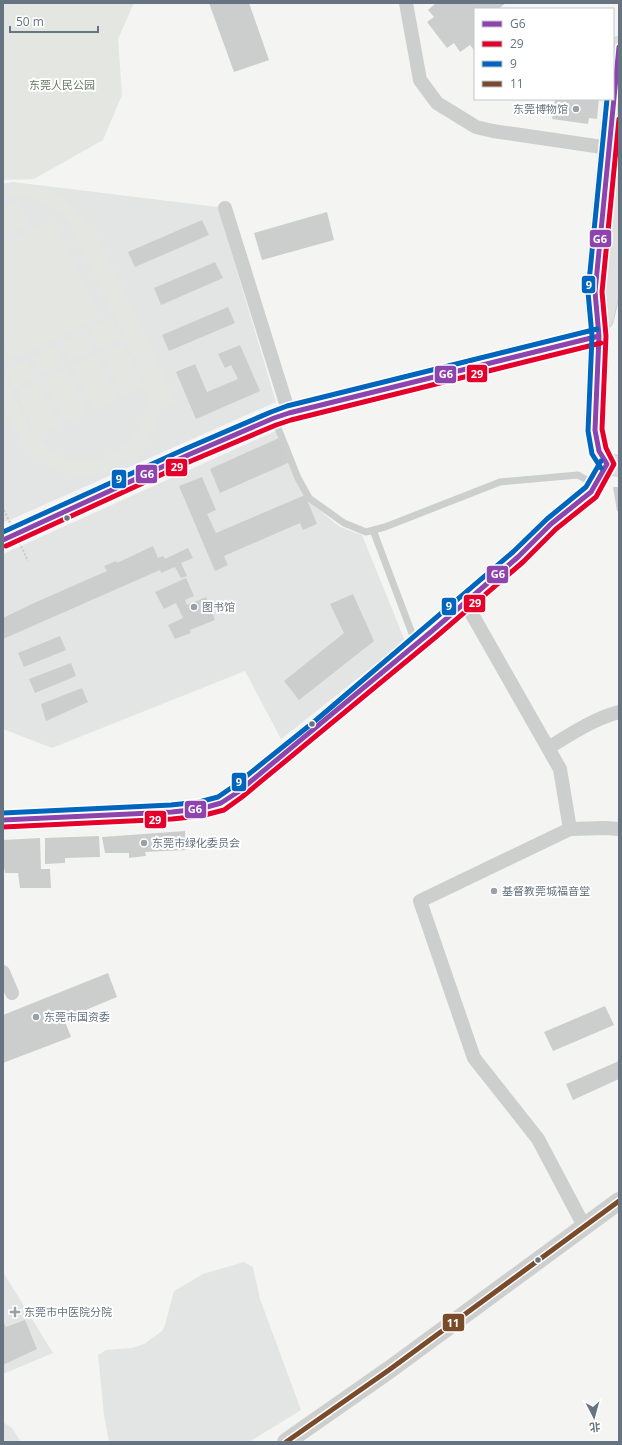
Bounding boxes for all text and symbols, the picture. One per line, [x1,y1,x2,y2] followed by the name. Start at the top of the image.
[10,8,98,34] scale bar
[474,8,614,100] legend
[16,13,44,30] text: 50 m
[510,15,526,32] text: G6
[510,35,524,52] text: 29
[510,55,517,72] text: 9
[510,75,524,92] text: 11
[29,77,95,92] park label: 东莞人民公园
[513,101,568,116] place label: 东莞博物馆
[571,104,581,114] marker: 东莞博物馆
[589,229,612,248] line badge: G6
[593,231,607,246] text: G6
[581,275,596,294] line badge: 9
[586,277,592,292] text: 9
[466,364,488,383] line badge: 29
[434,365,457,384] line badge: G6
[439,366,453,381] text: G6
[471,366,483,381] text: 29
[165,458,188,477] line badge: 29
[171,459,183,474] text: 29
[135,464,158,484] line badge: G6
[140,466,154,481] text: G6
[111,469,127,489] line badge: 9
[116,471,122,486] text: 9
[62,513,72,523] unlabelled marker
[486,565,509,584] line badge: G6
[491,566,505,581] text: G6
[463,594,486,613] line badge: 29
[469,595,481,610] text: 29
[441,597,457,616] line badge: 9
[446,598,452,613] text: 9
[202,599,235,614] place label: 图书馆
[189,602,199,612] marker: 图书馆
[307,719,317,729] unlabelled marker
[231,772,247,792] line badge: 9
[236,774,242,789] text: 9
[184,800,207,819] line badge: G6
[188,801,202,816] text: G6
[144,810,167,829] line badge: 29
[149,812,161,827] text: 29
[152,835,240,850] place label: 东莞市绿化委员会
[139,838,149,848] marker: 东莞市绿化委员会
[502,883,590,898] place label: 基督教莞城福音堂
[489,886,499,896] marker: 基督教莞城福音堂
[44,1009,110,1024] place label: 东莞市国资委
[31,1012,41,1022] marker: 东莞市国资委
[533,1255,543,1265] unlabelled marker
[24,1304,112,1319] place label: 东莞市中医院分院
[9,1306,21,1318] marker: 东莞市中医院分院
[442,1313,465,1332] line badge: 11
[447,1315,459,1330] text: 11
[574,1397,614,1437] north arrow
[589,1419,601,1435] text: 北

